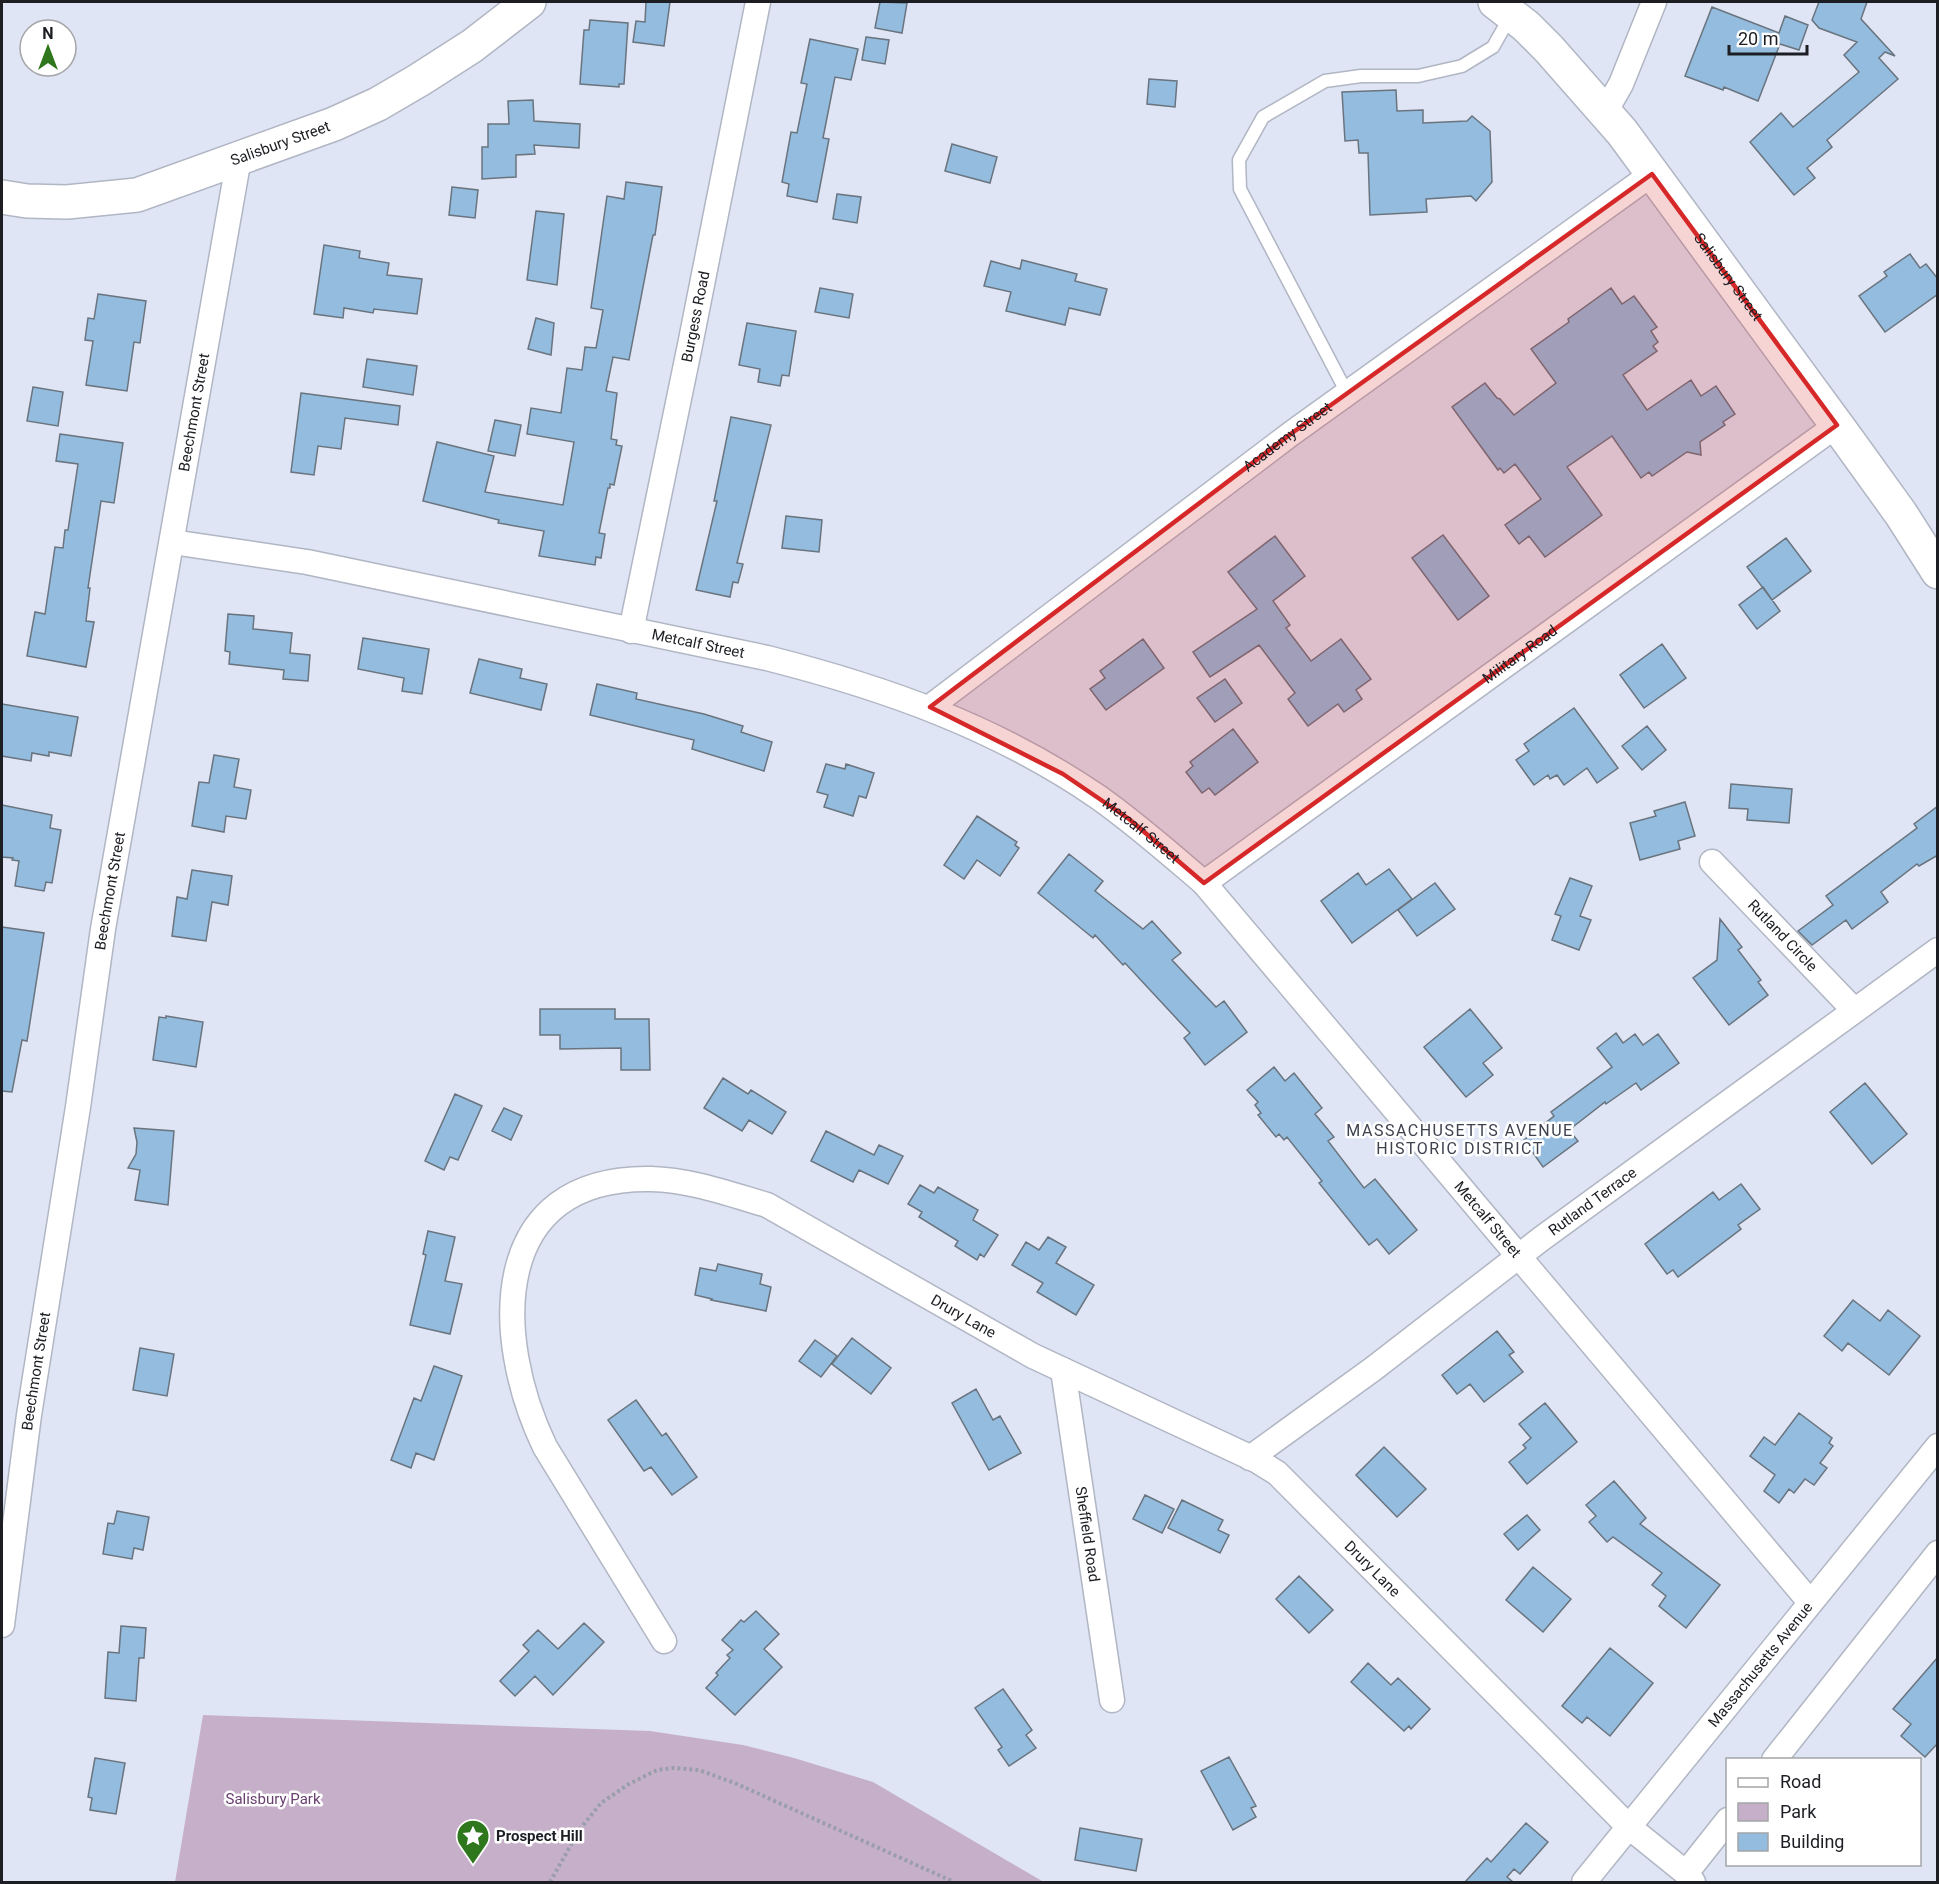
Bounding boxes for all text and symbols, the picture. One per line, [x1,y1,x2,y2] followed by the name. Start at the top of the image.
[18,18,78,78] north arrow
[1729,18,1807,56] scale bar
[42,24,54,43] text: N
[1738,28,1778,49] text: 20 m
[228,117,333,170] street label: Salisbury Street
[1690,229,1766,325] street label: Salisbury Street
[678,269,713,364] street label: Burgess Road
[175,352,213,473] street label: Beechmont Street
[1240,398,1335,476] street label: Academy Street
[1479,621,1561,687] street label: Military Road
[650,625,746,662] street label: Metcalf Street
[1099,794,1183,867] street label: Metcalf Street
[91,830,129,951] street label: Beechmont Street
[1744,896,1821,975] street label: Rutland Circle
[1346,1121,1574,1158] district label: MASSACHUSETTS AVENUE HISTORIC DISTRICT
[1545,1163,1640,1240] street label: Rutland Terrace
[1450,1178,1525,1261] street label: Metcalf Street
[928,1291,999,1342] street label: Drury Lane
[18,1311,54,1432] street label: Beechmont Street
[1071,1485,1103,1583] street label: Sheffield Road
[1341,1537,1404,1601] street label: Drury Lane
[1704,1599,1817,1731] street label: Massachusetts Avenue
[1726,1758,1921,1866] legend
[1780,1771,1821,1792] text: Road
[225,1790,321,1808] park label: Salisbury Park
[1780,1801,1817,1822] text: Park
[455,1818,491,1865] place icon: Prospect Hill
[496,1827,583,1845] place label: Prospect Hill
[1780,1831,1844,1852] text: Building

